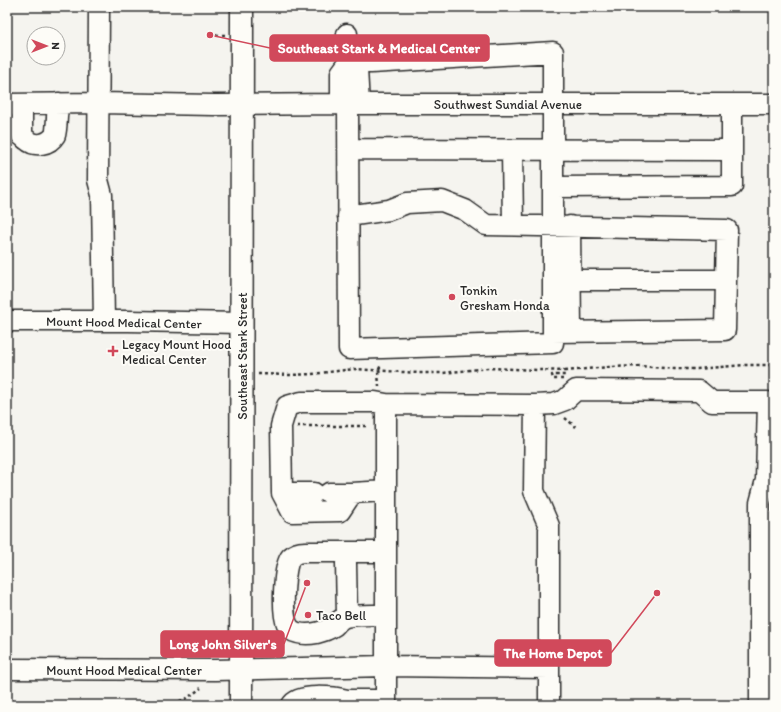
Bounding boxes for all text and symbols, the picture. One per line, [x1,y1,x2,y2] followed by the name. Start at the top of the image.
[26,26,66,66] north arrow
[270,35,489,61] callout: Southeast Stark & Medical Center
[278,40,481,57] text: Southeast Stark & Medical Center
[49,42,62,50] text: N
[434,97,582,112] street label: Southwest Sundial Avenue
[460,283,550,313] place label: Tonkin Gresham Honda
[235,292,250,420] street label: Southeast Stark Street
[447,292,457,302] marker: Tonkin Gresham Honda
[46,314,203,331] street label: Mount Hood Medical Center
[122,337,231,367] place label: Legacy Mount Hood Medical Center
[107,345,119,357] marker: Legacy Mount Hood Medical Center
[316,608,367,623] place label: Taco Bell
[303,610,313,620] marker: Taco Bell
[161,631,284,657] callout: Long John Silver's
[169,636,277,653] text: Long John Silver's
[495,640,611,666] callout: The Home Depot
[503,645,603,662] text: The Home Depot
[46,663,203,678] street label: Mount Hood Medical Center

